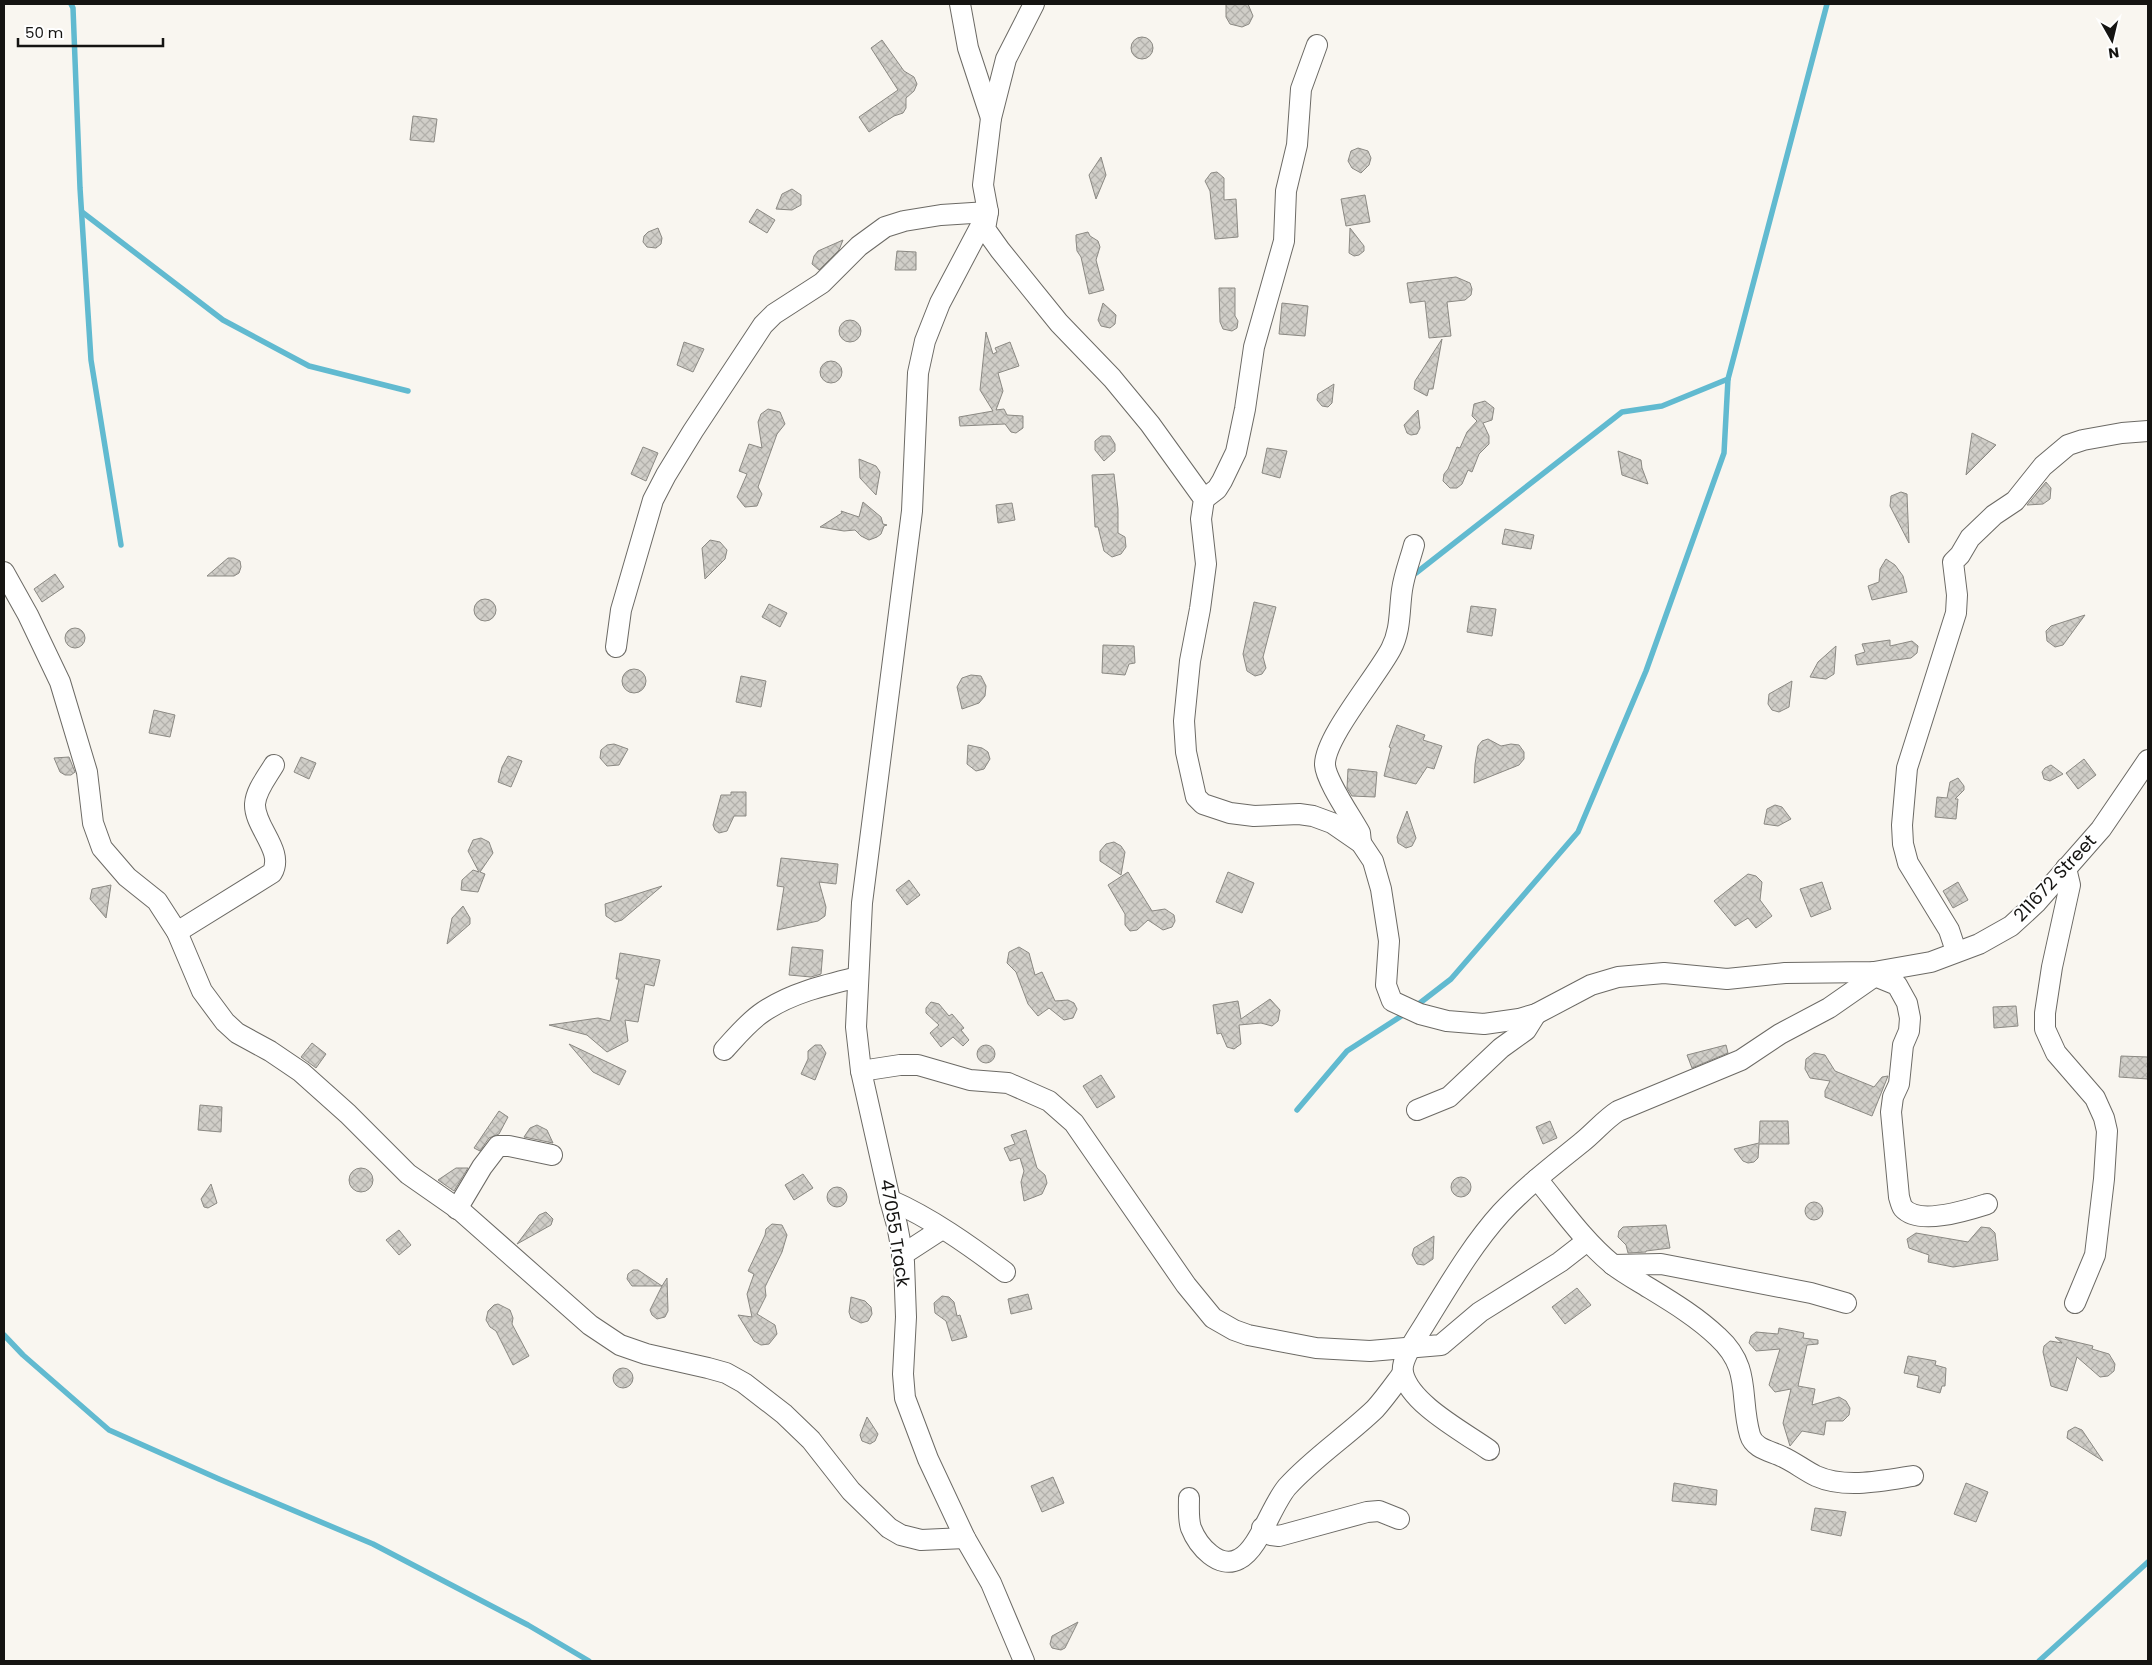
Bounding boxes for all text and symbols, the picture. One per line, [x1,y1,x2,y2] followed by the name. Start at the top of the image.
[18,15,162,47] scale bar
[2087,15,2137,65] north arrow
[25,22,63,43] text: 50 m
[2107,42,2120,64] text: N
[2008,829,2102,927] street label: 211672 Street
[875,1177,916,1289] street label: 47055 Track

